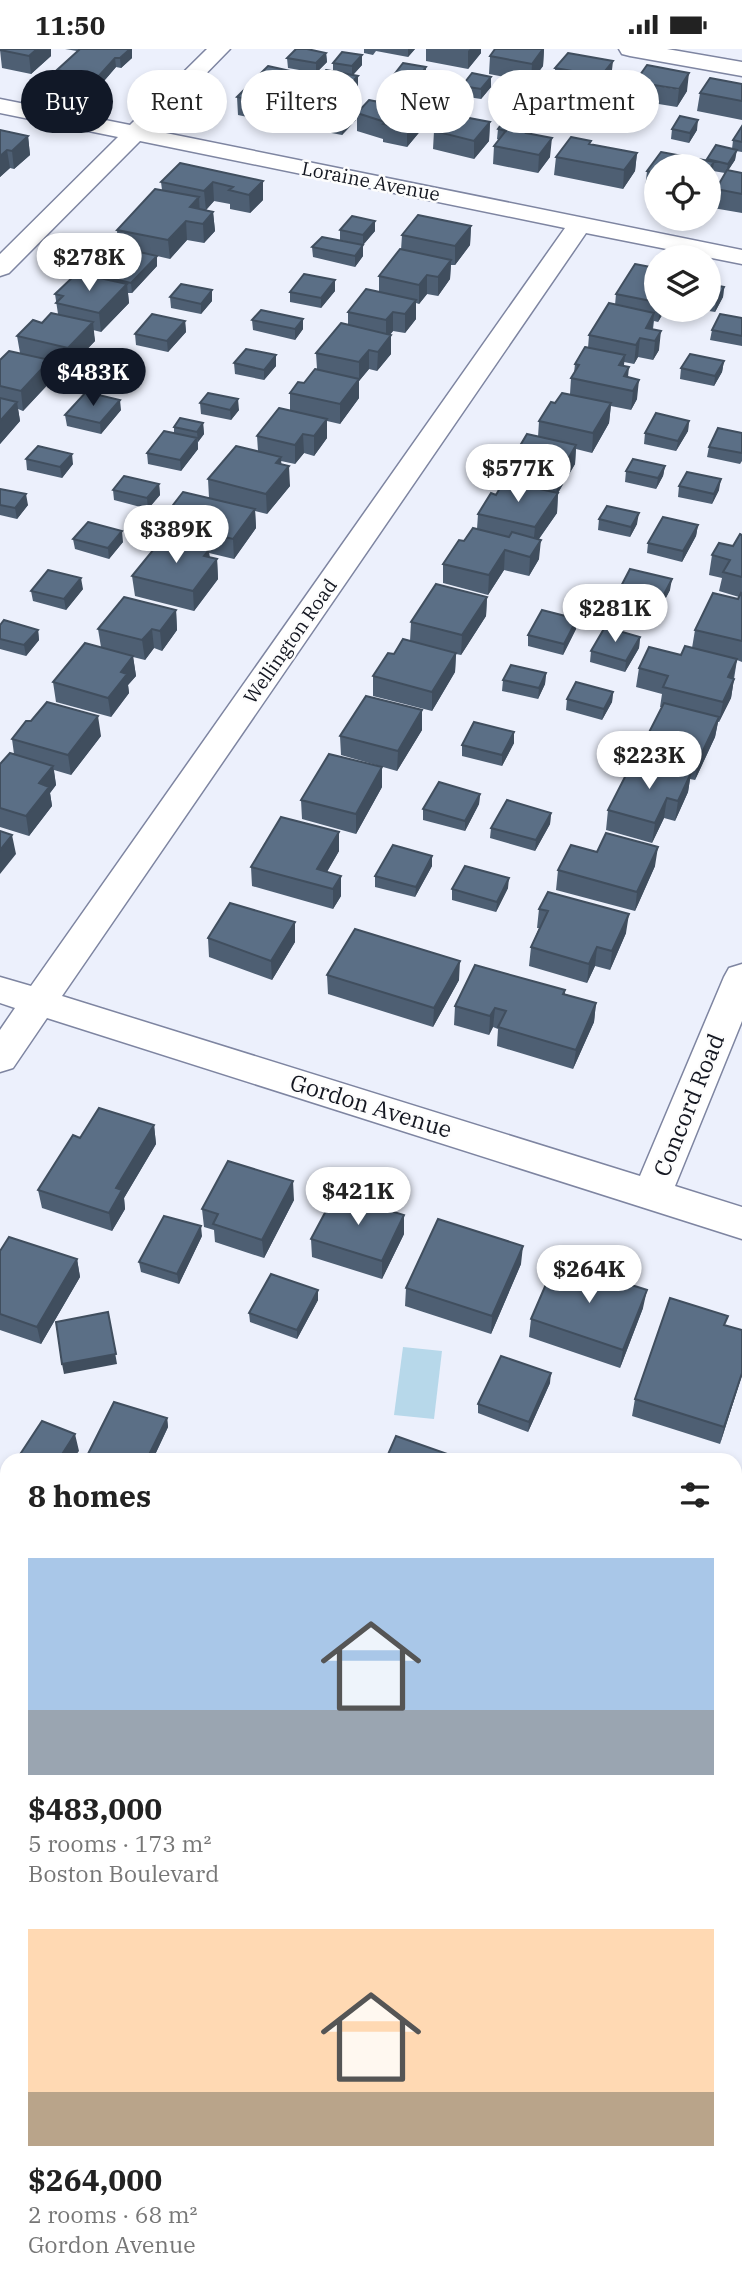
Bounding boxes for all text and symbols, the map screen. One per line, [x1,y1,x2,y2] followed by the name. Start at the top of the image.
[35,8,105,42] text: 11:50
[21,70,113,133] chip: Buy
[127,70,227,133] chip: Rent
[241,70,362,133] chip: Filters
[376,70,474,133] chip: New
[488,70,659,133] chip: Apartment
[644,154,721,322] map controls
[644,154,721,231] button: locate
[300,156,442,206] street label: Loraine Avenue
[40,233,138,293] pin: $278K
[53,241,125,271] text: $278K
[644,245,721,322] button: layers
[44,349,142,408] pin: $483K
[57,356,129,386] text: $483K
[469,445,567,504] pin: $577K
[482,452,554,482] text: $577K
[127,505,225,565] pin: $389K
[140,513,212,543] text: $389K
[238,574,342,708] street label: Wellington Road
[566,585,664,644] pin: $281K
[579,592,651,622] text: $281K
[600,731,698,791] pin: $223K
[613,739,685,769] text: $223K
[646,1029,730,1180] street label: Concord Road
[287,1066,456,1144] street label: Gordon Avenue
[309,1167,407,1227] pin: $421K
[322,1175,394,1205] text: $421K
[540,1245,638,1305] pin: $264K
[553,1253,625,1283] text: $264K
[28,1476,151,1515] text: 8 homes
[676,1476,714,1514] icon: filters
[308,1603,434,1729] icon: home
[28,1789,162,1828] text: $483,000
[28,1828,211,1858] text: 5 rooms · 173 m²
[28,1858,219,1888] text: Boston Boulevard
[308,1974,434,2100] icon: home
[28,2160,162,2199] text: $264,000
[28,2199,198,2229] text: 2 rooms · 68 m²
[28,2229,196,2259] text: Gordon Avenue

